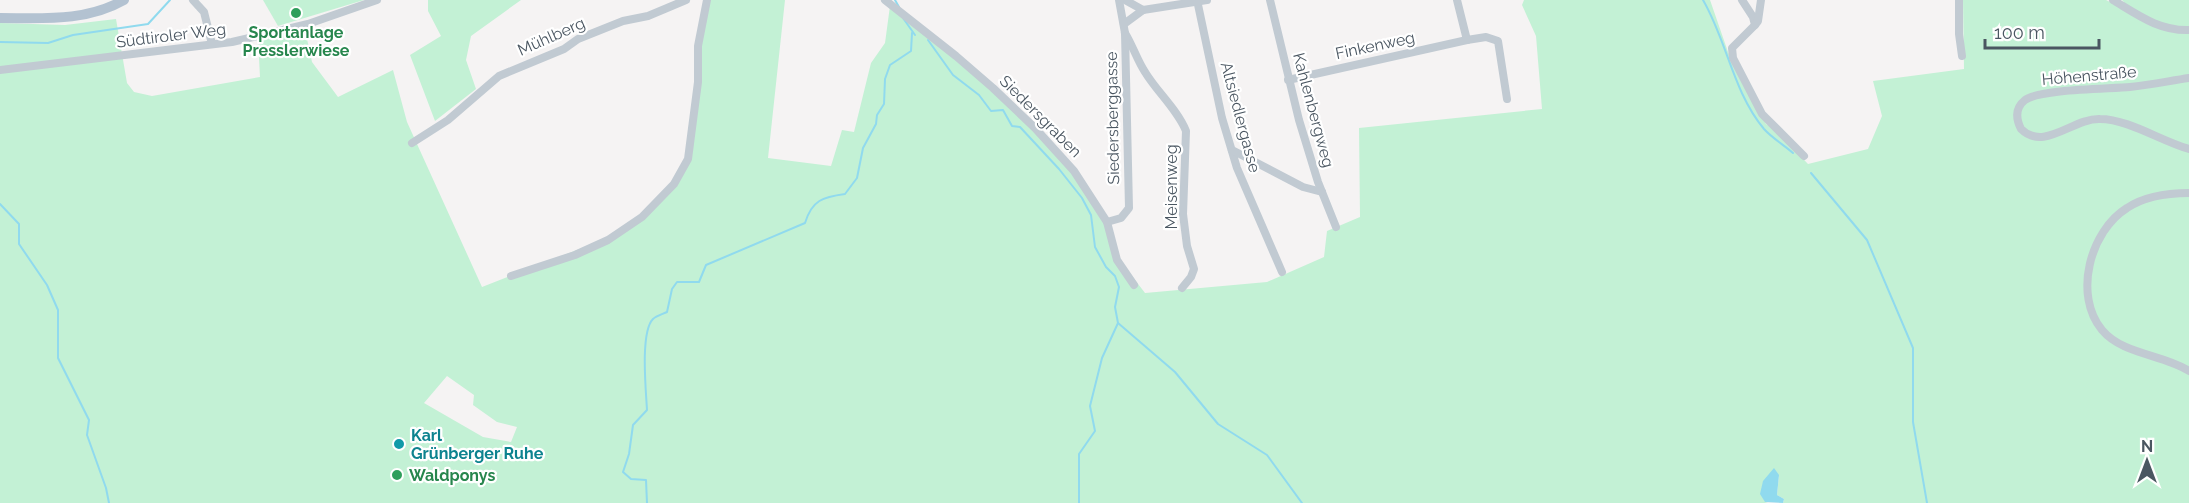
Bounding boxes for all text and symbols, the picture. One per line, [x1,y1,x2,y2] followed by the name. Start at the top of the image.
[289,6,303,20] marker: Sportanlage Presslerwiese
[1985,12,2099,50] scale bar
[515,13,588,60] street label: Mühlberg
[115,19,227,52] street label: Südtiroler Weg
[1994,22,2045,43] text: 100 m
[243,23,350,60] place label: Sportanlage Presslerwiese
[1334,28,1417,63] street label: Finkenweg
[1102,51,1123,185] street label: Siedersberggasse
[1289,51,1338,170] street label: Kahlenbergweg
[1217,60,1264,174] street label: Altsiedlergasse
[2041,62,2137,89] street label: Höhenstraße
[996,71,1086,161] street label: Siedersgraben
[1162,144,1181,230] street label: Meisenweg
[411,426,544,463] place label: Karl Grünberger Ruhe
[2117,431,2177,491] north arrow
[392,437,406,451] marker: Karl Grünberger Ruhe
[2141,437,2153,456] text: N
[409,466,495,485] place label: Waldponys
[390,468,404,482] marker: Waldponys

